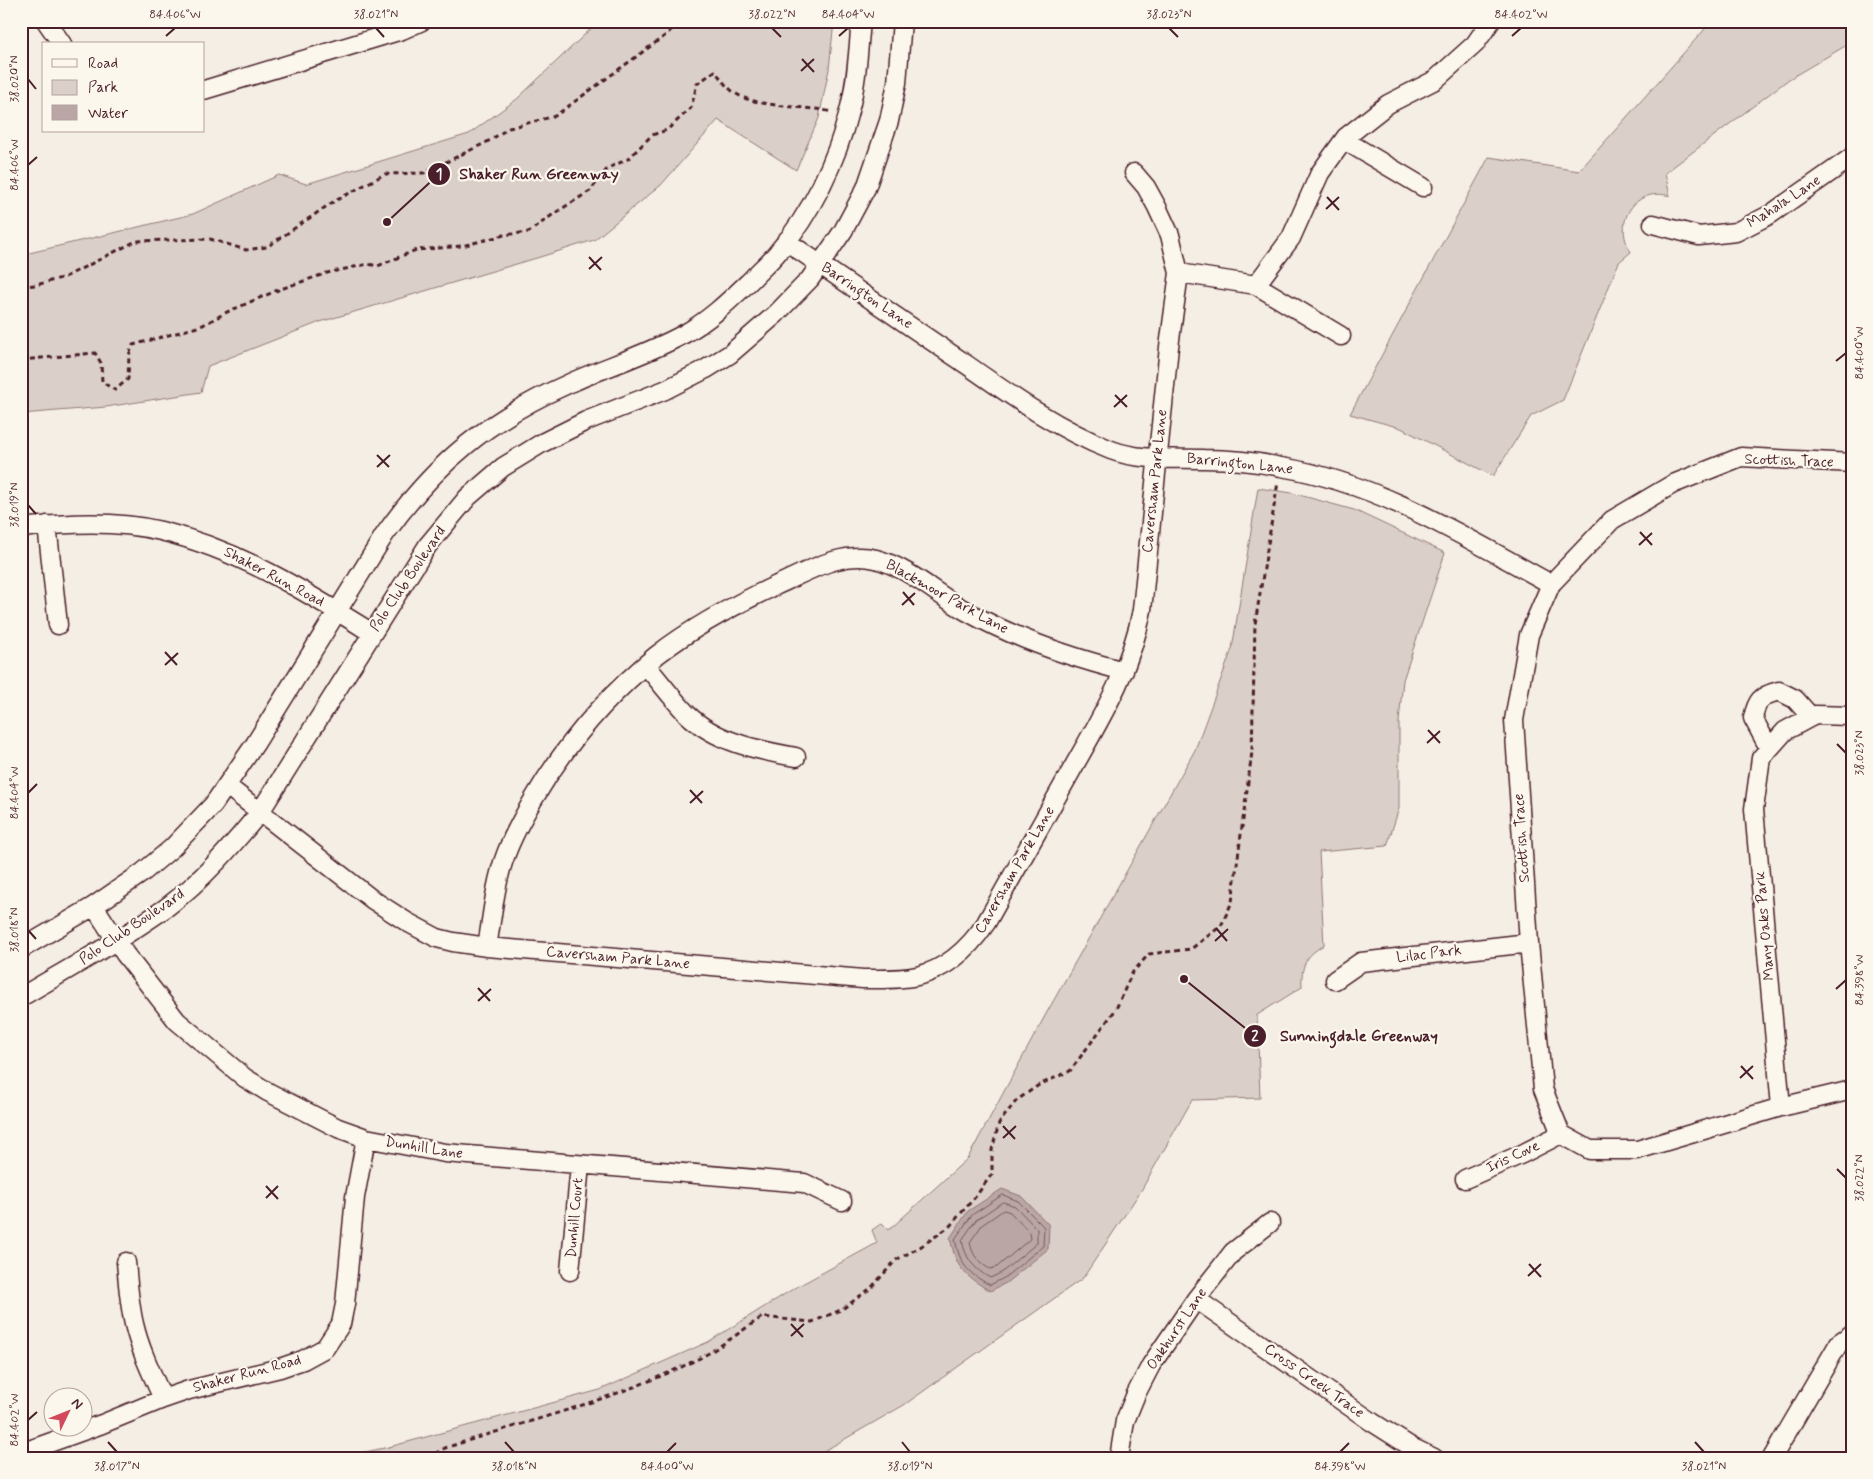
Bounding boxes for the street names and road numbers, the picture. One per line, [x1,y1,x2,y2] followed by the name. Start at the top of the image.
[1743,171,1825,233] street label: Mahala Lane
[817,258,917,335] street label: Barrington Lane
[1138,408,1173,554] street label: Caversham Park Lane
[1186,448,1294,481] street label: Barrington Lane
[1744,449,1834,473] street label: Scottish Trace
[365,522,451,636] street label: Polo Club Boulevard
[220,542,328,612] street label: Shaker Run Road
[882,555,1012,639] street label: Blackmoor Park Lane
[1509,793,1535,883] street label: Scottish Trace
[970,802,1060,937] street label: Caversham Park Lane
[1750,870,1780,981] street label: Many Oaks Park
[75,884,189,970] street label: Polo Club Boulevard
[1395,940,1463,968] street label: Lilac Park
[545,942,691,974] street label: Caversham Park Lane
[384,1132,465,1164] street label: Dunhill Lane
[1483,1136,1543,1178] street label: Iris Cove
[562,1177,589,1259] street label: Dunhill Court
[1142,1284,1212,1374] street label: Oakhurst Lane
[1260,1339,1368,1423] street label: Cross Creek Trace
[191,1350,303,1398] street label: Shaker Run Road

